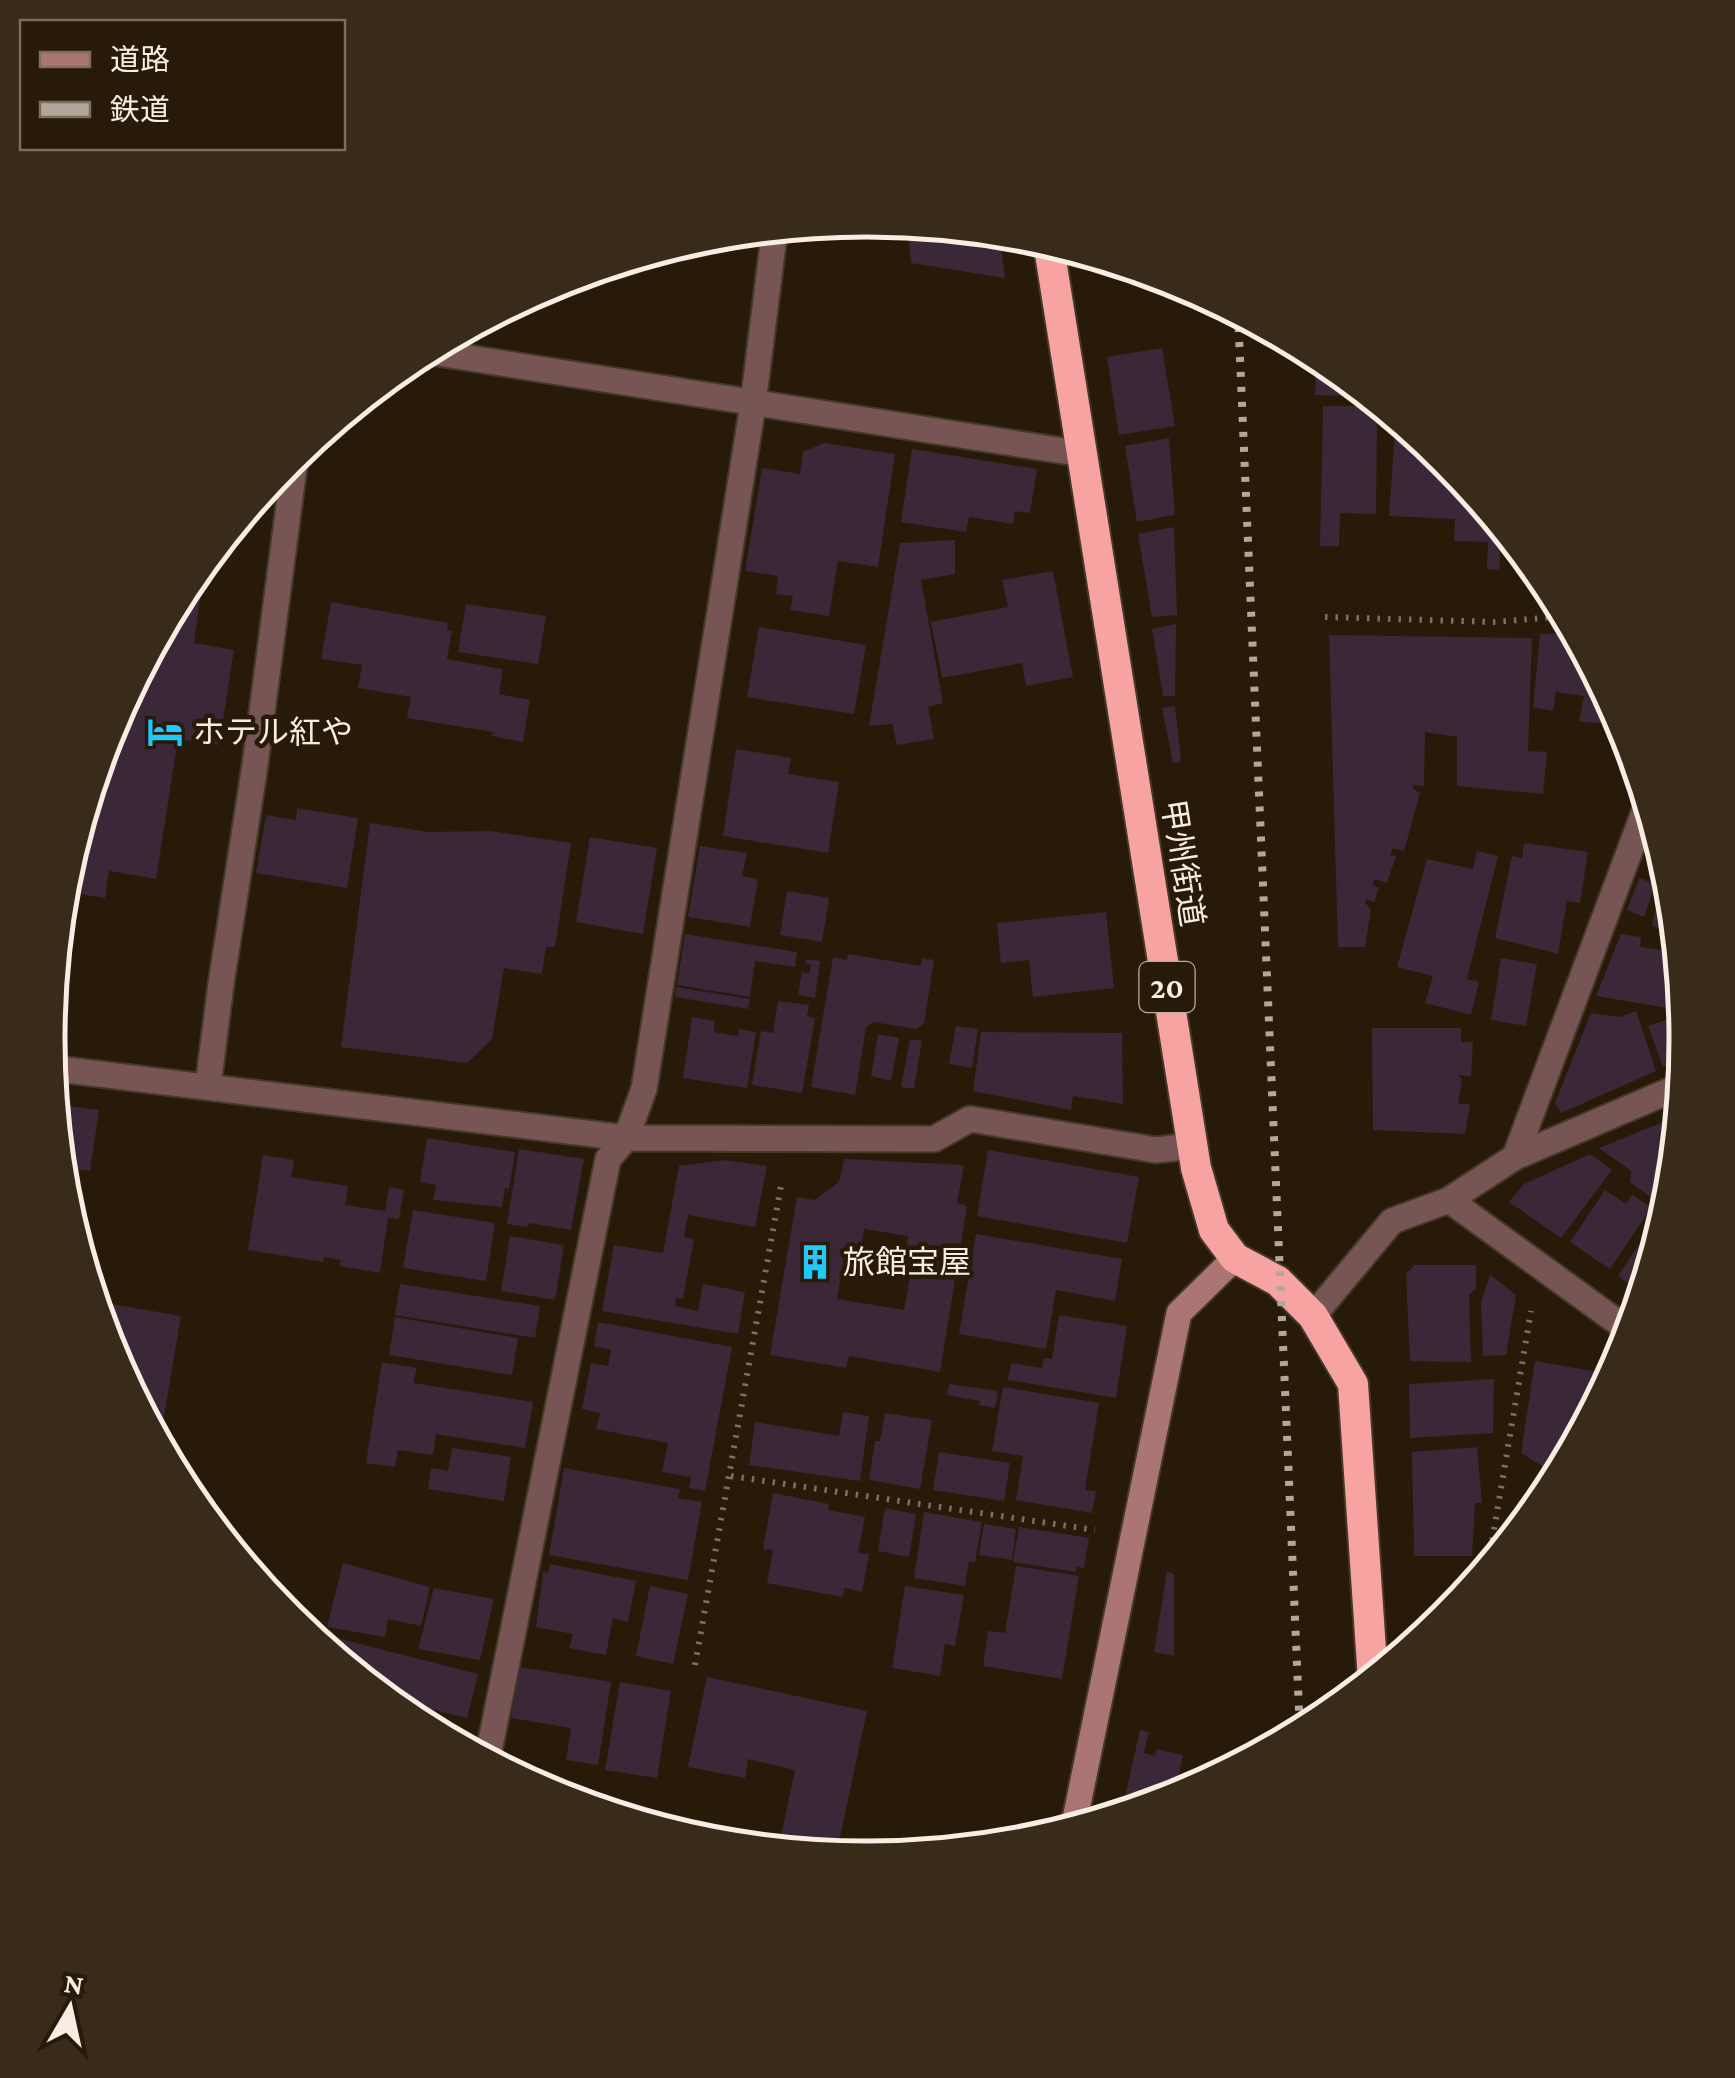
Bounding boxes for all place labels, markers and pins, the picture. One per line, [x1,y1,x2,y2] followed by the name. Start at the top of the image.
[146,713,184,751] hotel icon: ホテル紅や
[193,714,353,750] place label: ホテル紅や
[796,1243,834,1281] building icon: 旅館宝屋
[843,1244,971,1280] place label: 旅館宝屋

